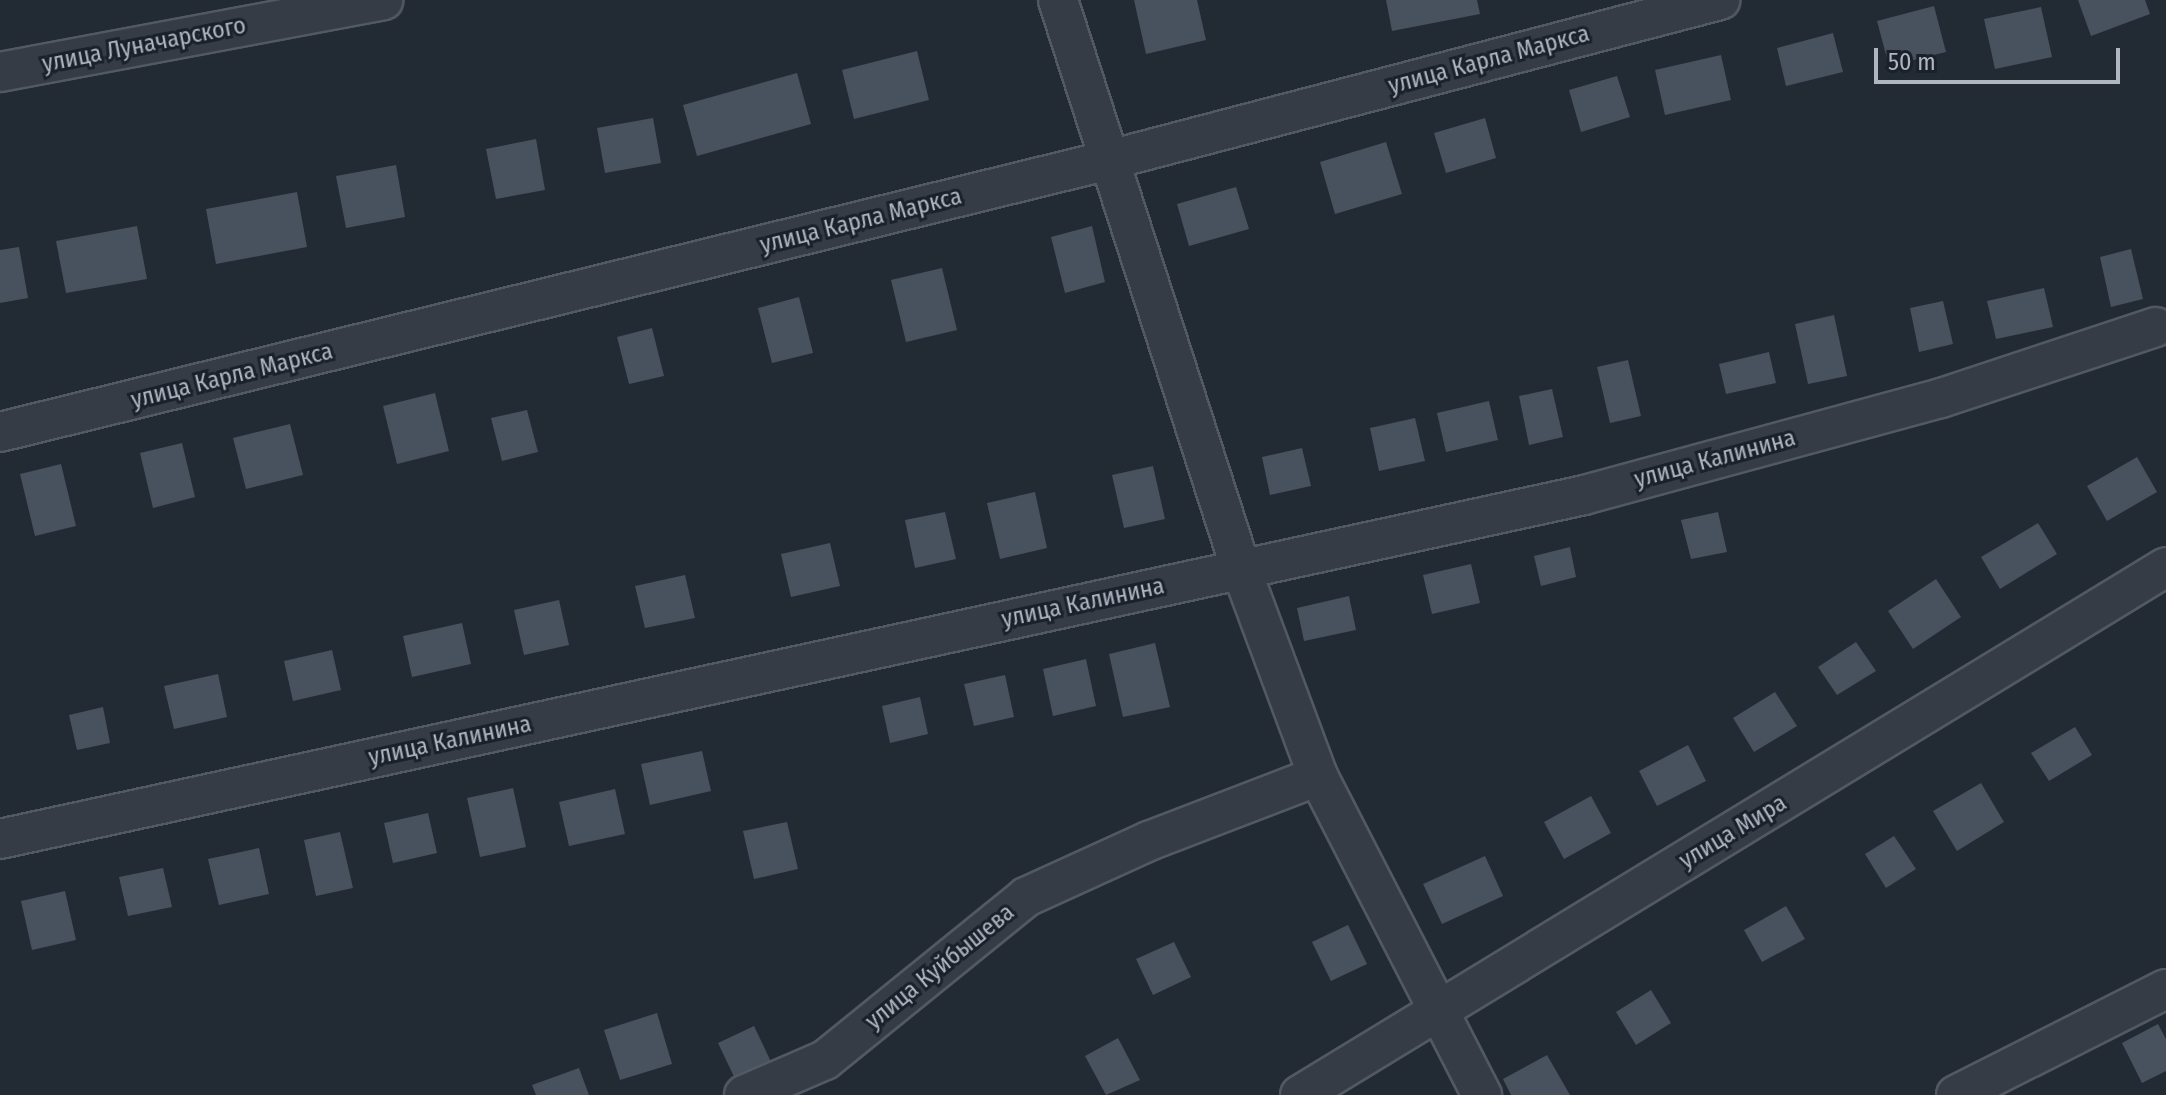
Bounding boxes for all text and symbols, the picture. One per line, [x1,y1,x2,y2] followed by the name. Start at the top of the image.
[40,11,248,79] street label: улица Луначарского
[1385,19,1593,101] street label: улица Карла Маркса
[1878,32,2124,82] scale bar
[1888,48,1936,76] text: 50 m
[757,182,965,260] street label: улица Карла Маркса
[128,337,336,415] street label: улица Карла Маркса
[1631,424,1799,494] street label: улица Калинина
[999,572,1167,634] street label: улица Калинина
[366,710,534,772] street label: улица Калинина
[1674,789,1792,875] street label: улица Мира
[860,898,1020,1036] street label: улица Куйбышева

